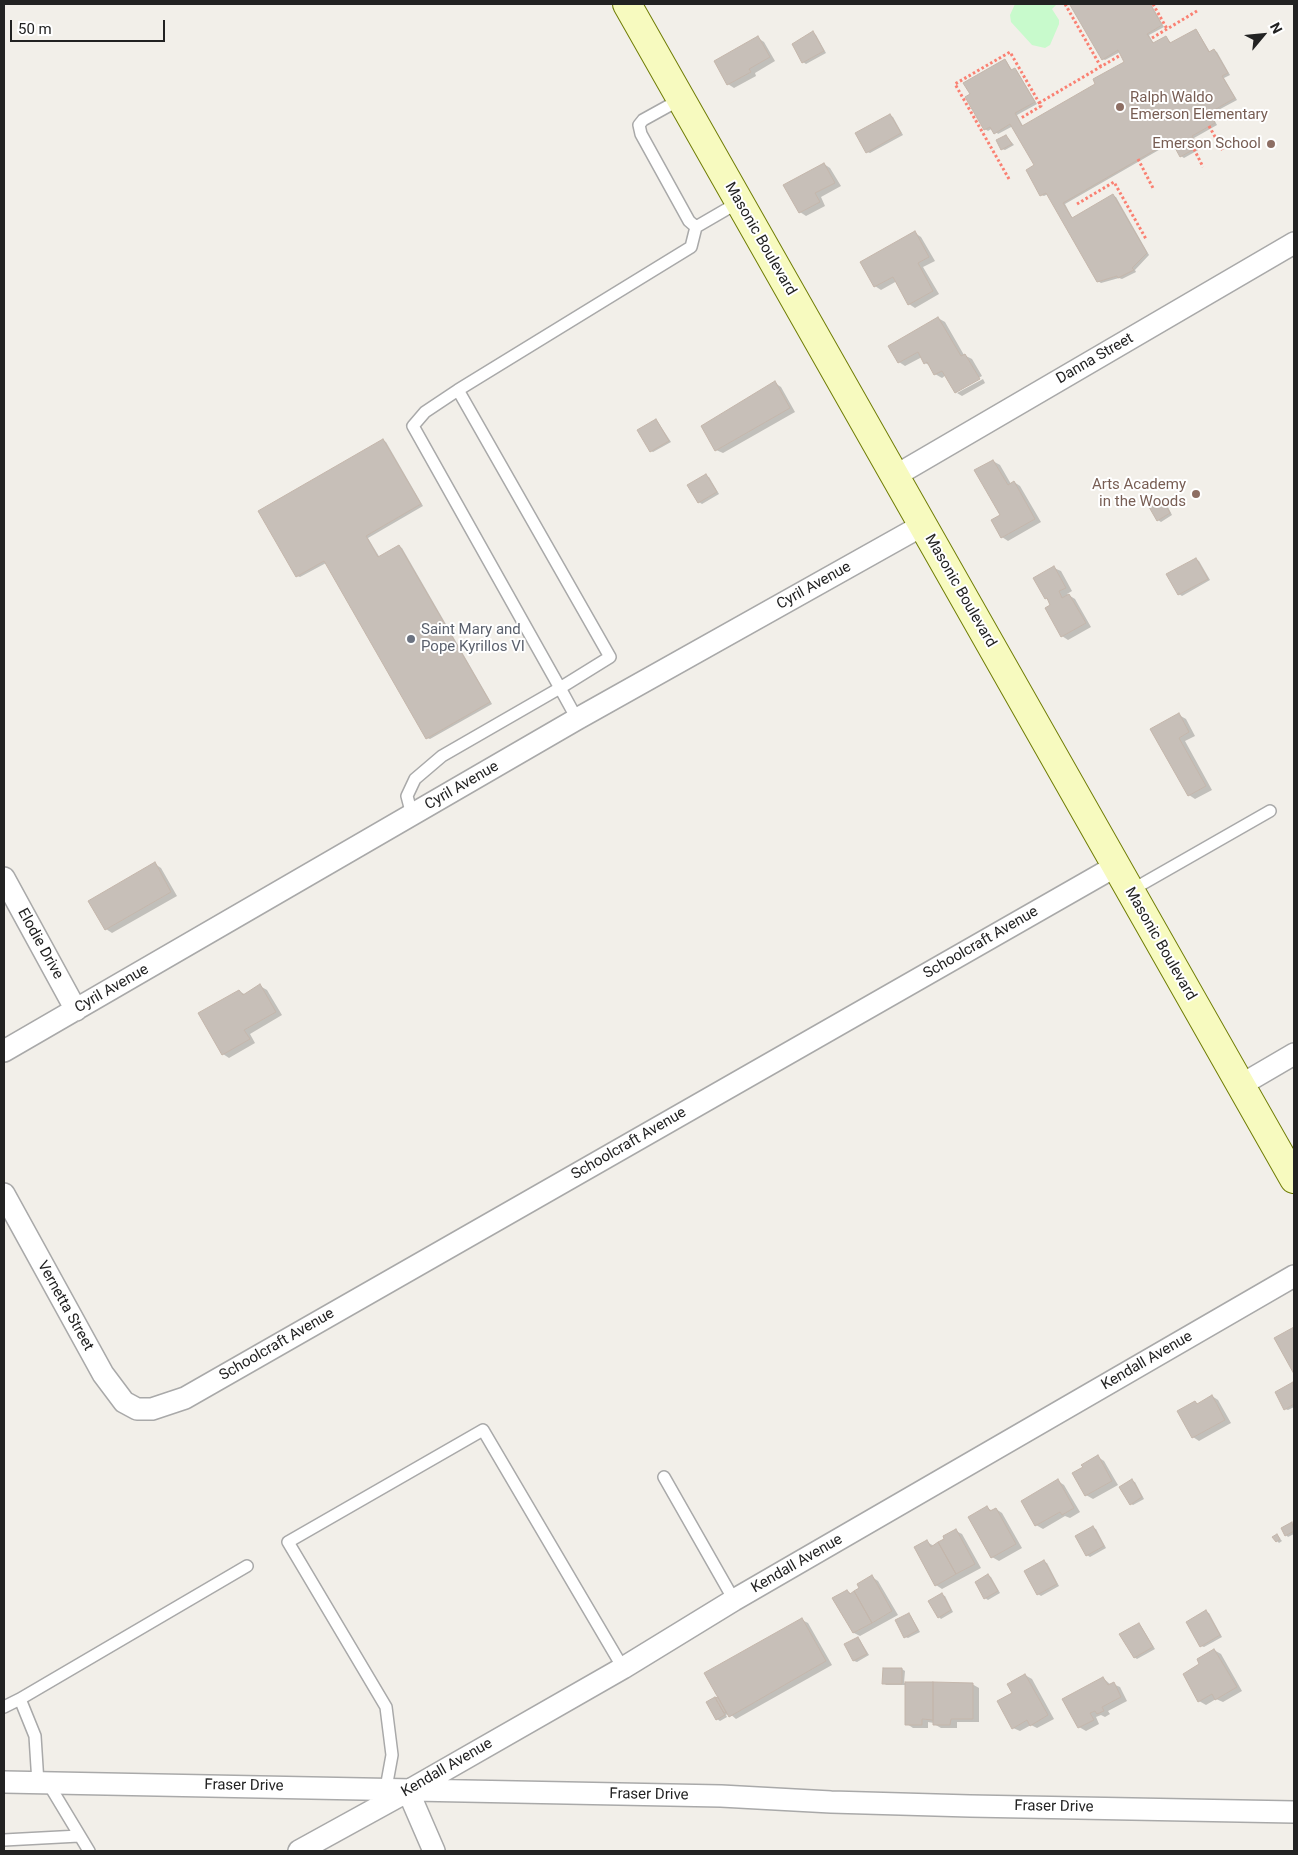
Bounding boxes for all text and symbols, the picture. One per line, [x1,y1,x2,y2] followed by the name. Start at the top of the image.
[12,10,168,42] scale bar
[1238,10,1288,60] north arrow
[18,20,52,38] text: 50 m
[1267,20,1286,36] text: N
[1130,89,1268,124] place label: Ralph Waldo Emerson Elementary
[1114,101,1126,113] marker: Ralph Waldo Emerson Elementary
[1152,135,1261,153] place label: Emerson School
[1265,138,1277,150] marker: Emerson School
[720,179,800,299] street label: Masonic Boulevard
[1053,330,1137,388] street label: Danna Street
[1092,476,1186,511] place label: Arts Academy in the Woods
[1190,488,1202,500] marker: Arts Academy in the Woods
[920,531,1000,651] street label: Masonic Boulevard
[774,558,854,614] street label: Cyril Avenue
[421,621,525,656] place label: Saint Mary and Pope Kyrillos VI
[405,633,417,645] marker: Saint Mary and Pope Kyrillos VI
[422,758,502,814] street label: Cyril Avenue
[1120,884,1200,1004] street label: Masonic Boulevard
[920,903,1042,983] street label: Schoolcraft Avenue
[13,905,67,983] street label: Elodie Drive
[72,961,152,1017] street label: Cyril Avenue
[568,1104,690,1184] street label: Schoolcraft Avenue
[33,1258,97,1354] street label: Vernetta Street
[216,1305,338,1385] street label: Schoolcraft Avenue
[1098,1328,1196,1394] street label: Kendall Avenue
[748,1531,846,1597] street label: Kendall Avenue
[398,1735,496,1801] street label: Kendall Avenue
[204,1776,284,1796] street label: Fraser Drive
[609,1785,689,1805] street label: Fraser Drive
[1014,1797,1094,1817] street label: Fraser Drive

